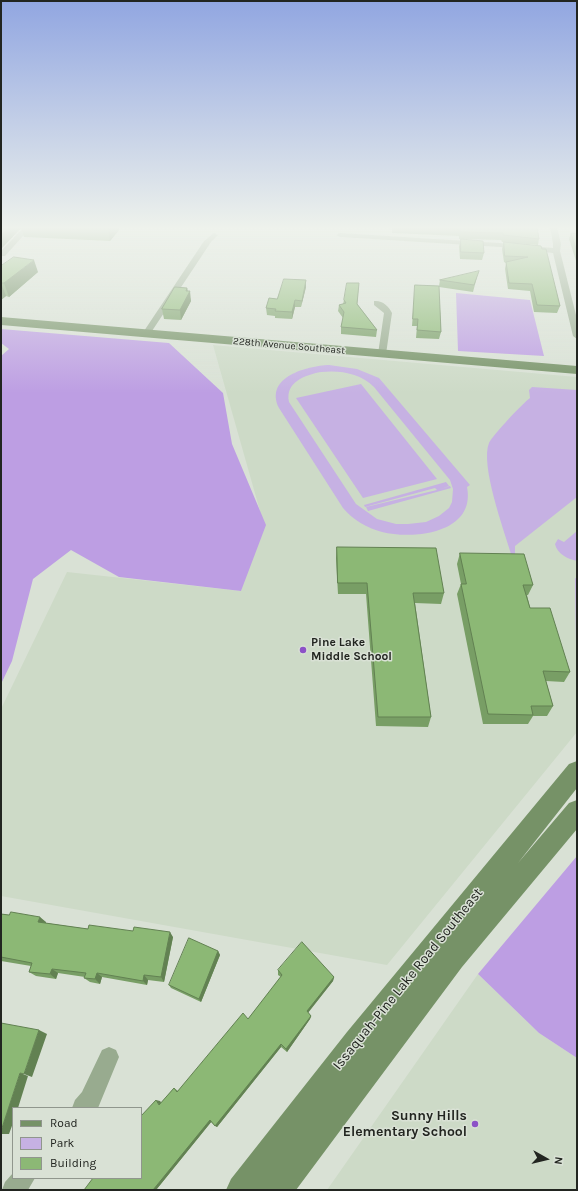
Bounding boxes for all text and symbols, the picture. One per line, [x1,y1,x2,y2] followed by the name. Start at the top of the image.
[233,335,345,357] street label: 228th Avenue Southeast
[311,636,392,664] place label: Pine Lake Middle School
[298,645,308,655] marker: Pine Lake Middle School
[329,885,487,1073] street label: Issaquah-Pine Lake Road Southeast
[12,1107,142,1179] legend
[343,1108,467,1140] place label: Sunny Hills Elementary School
[50,1116,78,1130] text: Road
[470,1119,480,1129] marker: Sunny Hills Elementary School
[50,1136,74,1150] text: Park
[526,1139,566,1179] north arrow
[50,1156,96,1170] text: Building
[551,1156,565,1166] text: N

